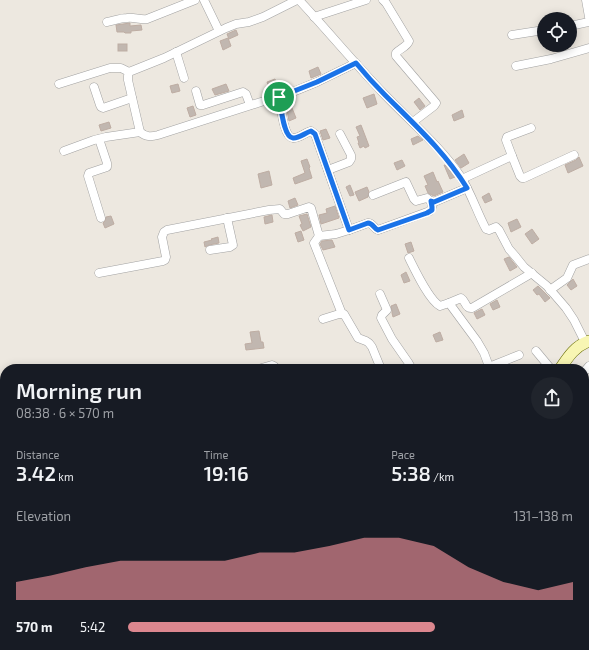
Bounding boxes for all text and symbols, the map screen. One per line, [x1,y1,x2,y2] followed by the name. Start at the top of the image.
[537,12,577,52] map controls
[537,12,577,52] button: locate
[262,80,296,114] pin
[268,86,290,108] icon: arrive
[16,377,142,403] text: Morning run
[531,377,573,419] button: share
[16,405,114,421] text: 08:38 · 6 × 570 m
[16,448,59,461] text: Distance
[204,448,228,461] text: Time
[391,448,415,461] text: Pace
[16,461,56,485] text: 3.42
[204,461,249,485] text: 19:16
[391,461,431,485] text: 5:38
[56,470,74,483] text: km
[431,470,454,483] text: /km
[16,508,71,524] text: Elevation
[514,508,573,524] text: 131–138 m
[16,619,53,635] text: 570 m
[80,619,105,635] text: 5:42

